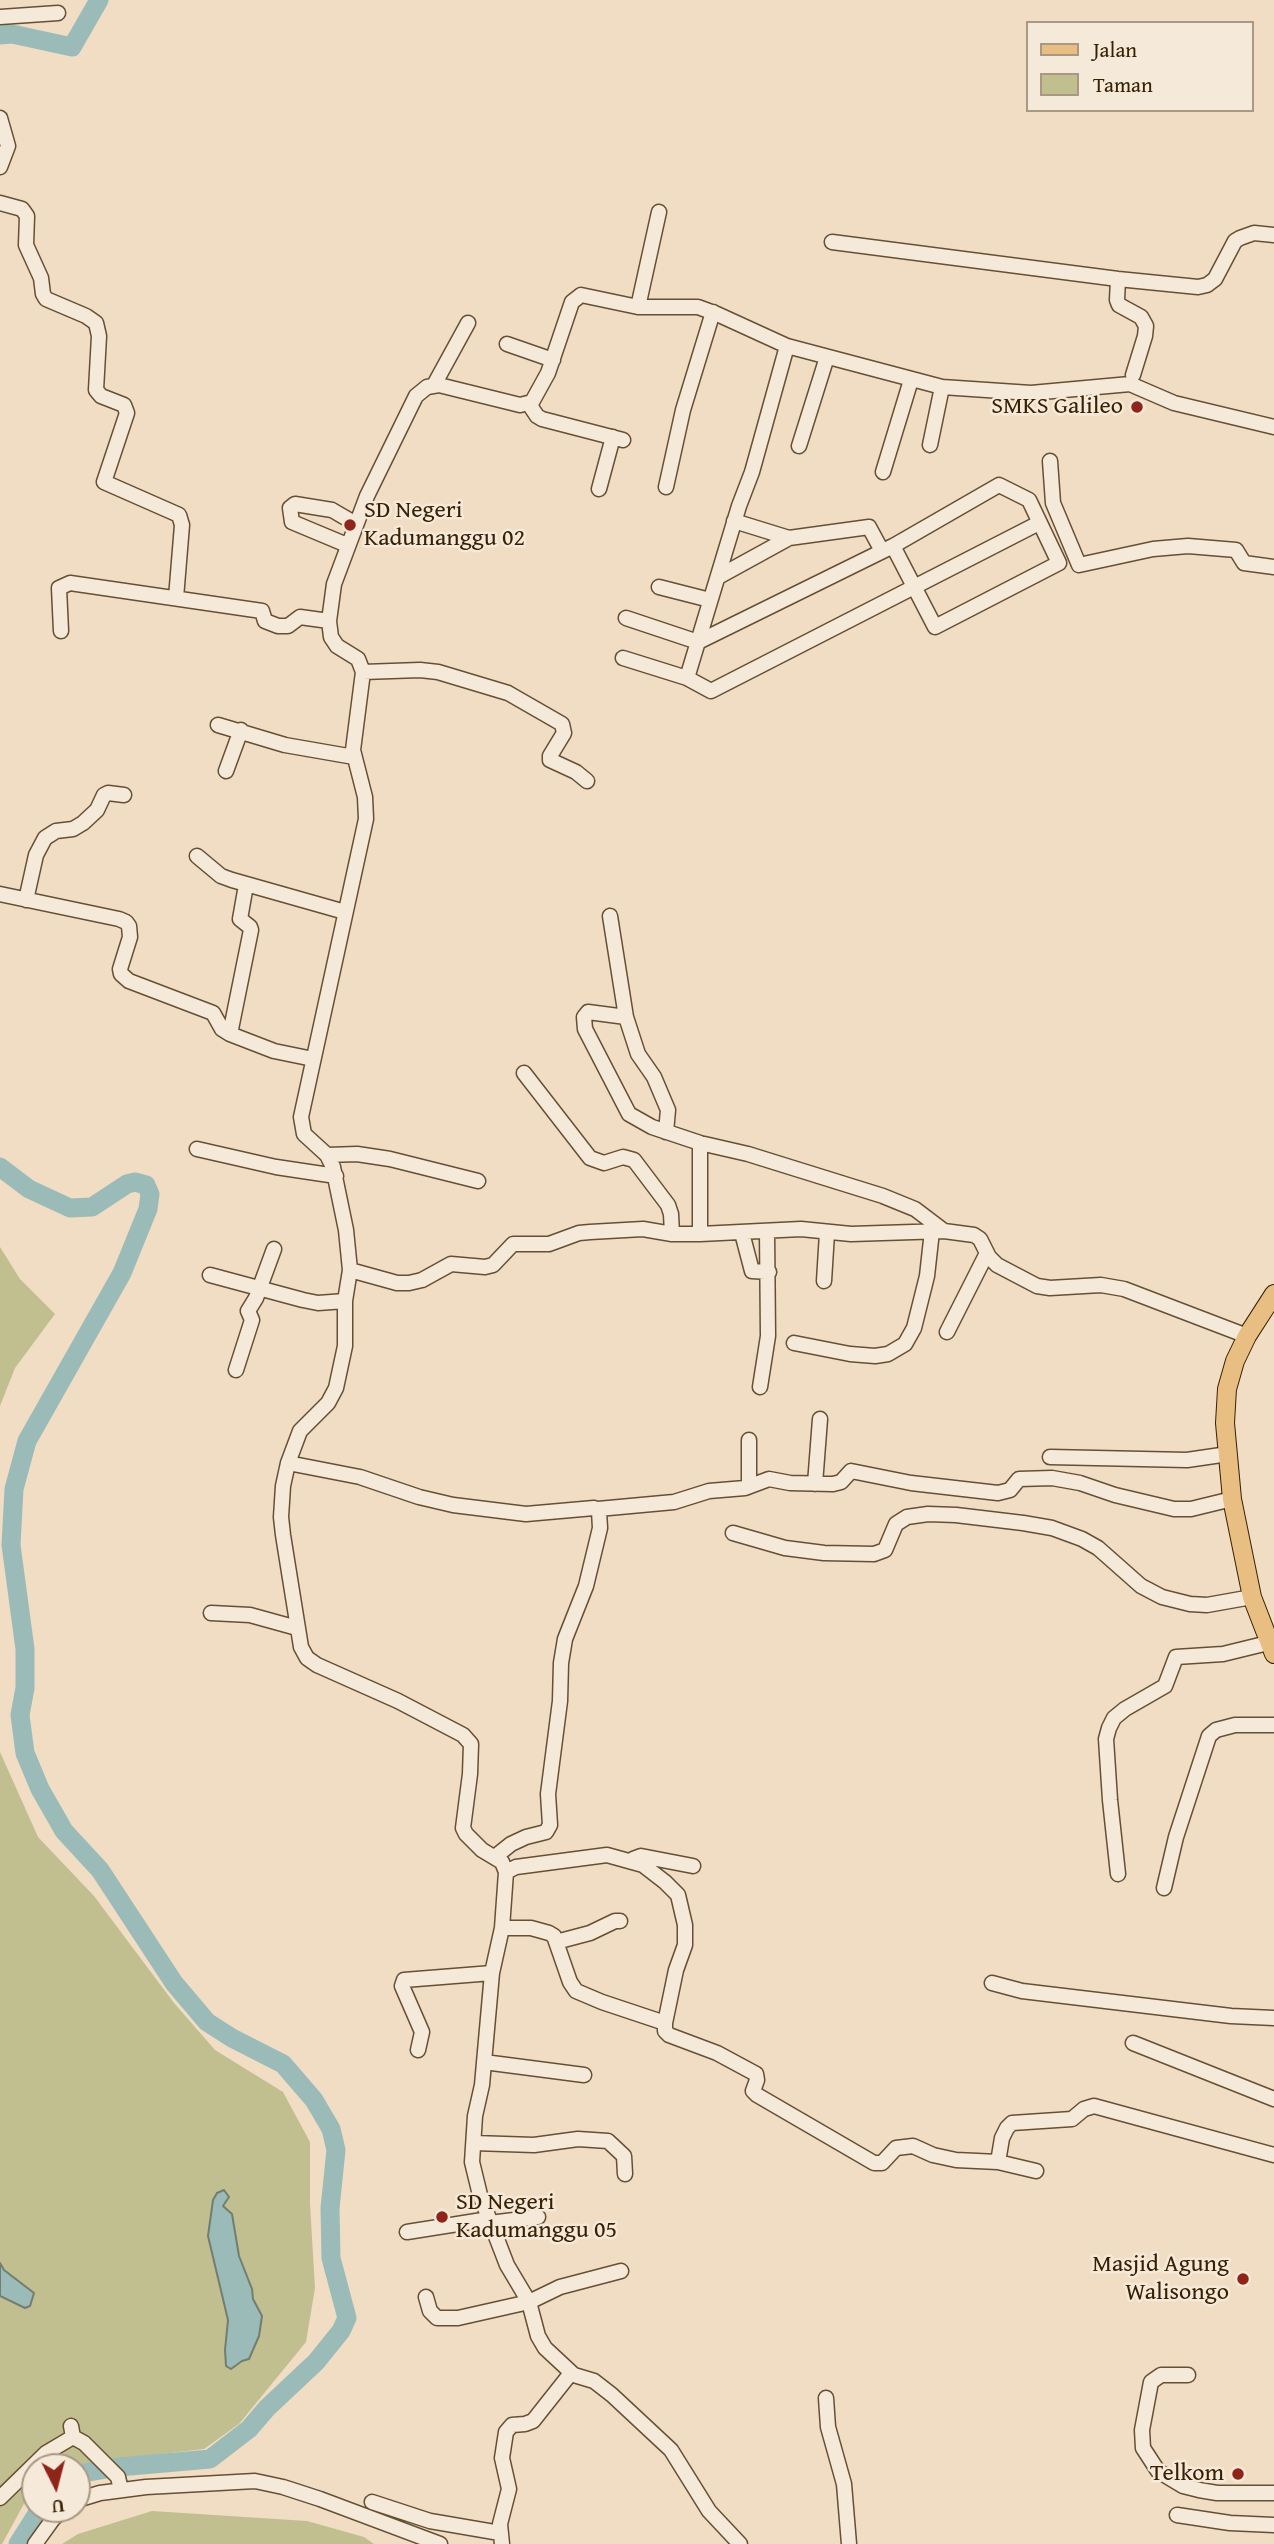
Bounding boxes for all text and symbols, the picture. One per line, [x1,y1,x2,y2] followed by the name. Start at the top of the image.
[1026,21,1253,112] legend
[1093,34,1137,65] text: Jalan
[1093,69,1153,100] text: Taman
[991,393,1123,421] place label: SMKS Galileo
[1129,399,1145,415] marker: SMKS Galileo
[364,497,525,553] place label: SD Negeri Kadumanggu 02
[342,517,358,533] marker: SD Negeri Kadumanggu 02
[456,2189,617,2245] place label: SD Negeri Kadumanggu 05
[434,2209,450,2225] marker: SD Negeri Kadumanggu 05
[1092,2251,1229,2307] place label: Masjid Agung Walisongo
[1235,2271,1251,2287] marker: Masjid Agung Walisongo
[21,2453,91,2523] north arrow
[1150,2460,1224,2488] place label: Telkom
[1230,2466,1246,2482] marker: Telkom
[50,2492,66,2521] text: U

